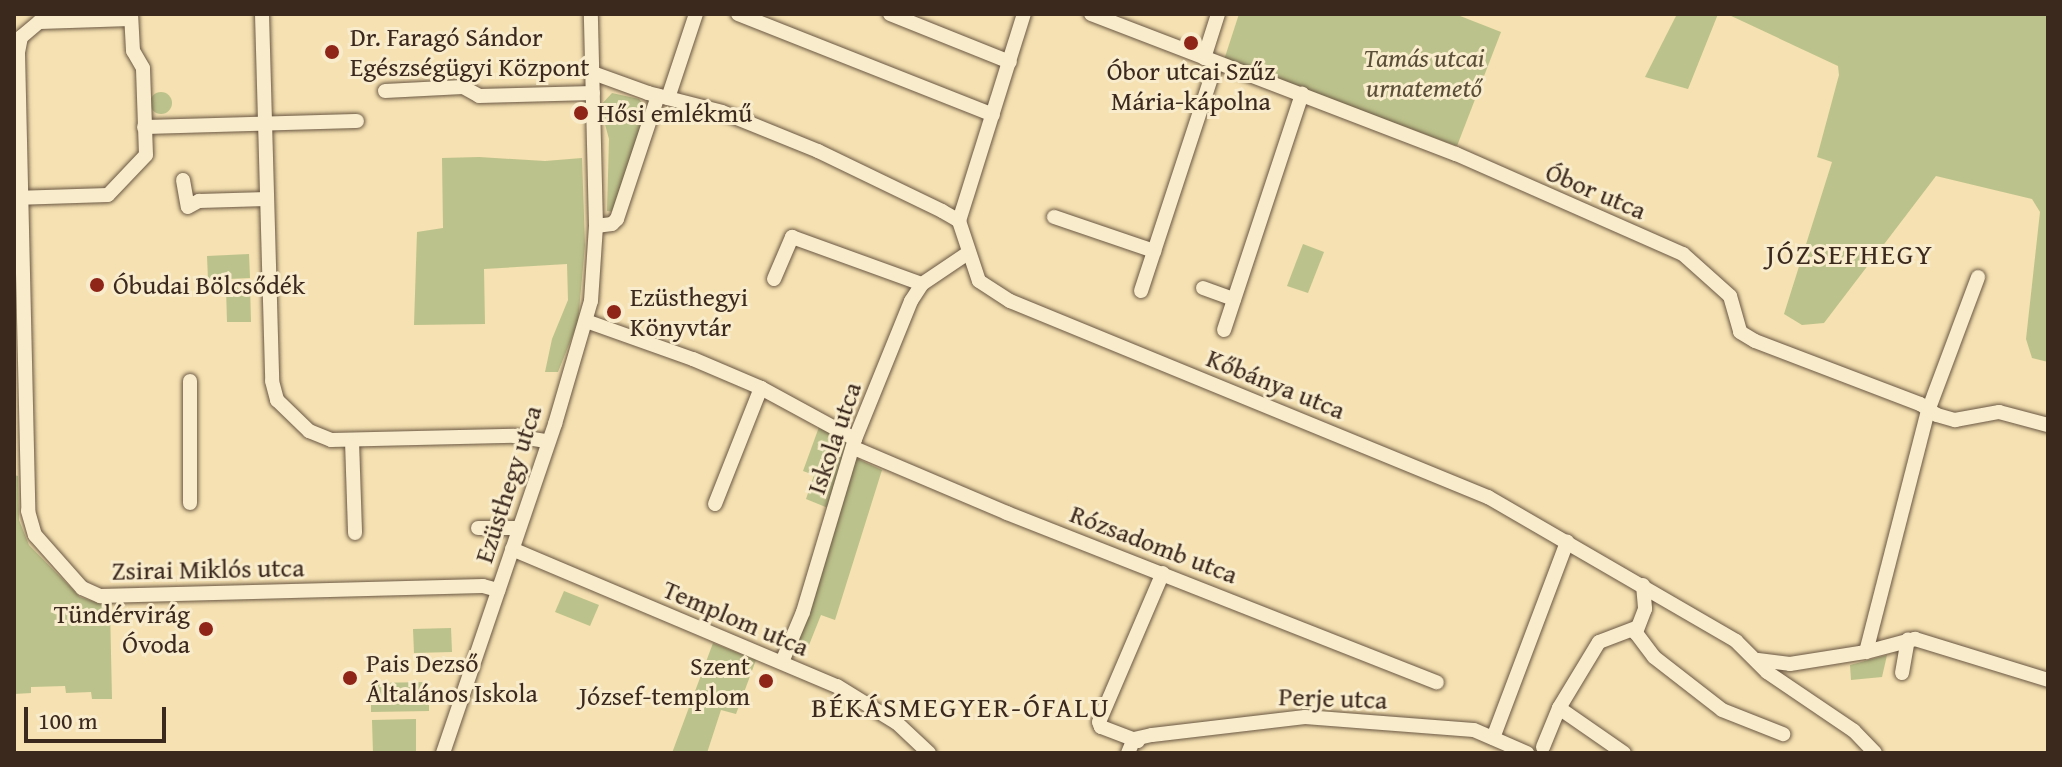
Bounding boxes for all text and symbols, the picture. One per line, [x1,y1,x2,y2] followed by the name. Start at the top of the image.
[350,21,590,82] place label: Dr. Faragó Sándor Egészségügyi Központ
[1182,34,1200,52] marker: Óbor utcai Szűz Mária-kápolna
[321,41,343,63] marker: Dr. Faragó Sándor Egészségügyi Központ
[1363,42,1485,104] park label: Tamás utcai urnatemető
[1107,55,1275,116] place label: Óbor utcai Szűz Mária-kápolna
[597,97,752,129] place label: Hősi emlékmű
[572,104,590,122] marker: Hősi emlékmű
[1541,156,1651,226] street label: Óbor utca
[1766,237,1934,271] district label: JÓZSEFHEGY
[113,269,305,301] place label: Óbudai Bölcsődék
[88,276,106,294] marker: Óbudai Bölcsődék
[630,281,748,342] place label: Ezüsthegyi Könyvtár
[605,303,623,321] marker: Ezüsthegyi Könyvtár
[1202,342,1350,426] street label: Kőbánya utca
[800,378,868,498] street label: Iskola utca
[468,401,548,567] street label: Ezüsthegy utca
[1066,498,1242,590] street label: Rózsadomb utca
[111,552,305,586] street label: Zsirai Miklós utca
[658,573,814,663] street label: Templom utca
[54,598,190,660] place label: Tündérvirág Óvoda
[197,620,215,638] marker: Tündérvirág Óvoda
[366,647,538,708] place label: Pais Dezső Általános Iskola
[579,650,750,712] place label: Szent József-templom
[341,669,359,687] marker: Pais Dezső Általános Iskola
[757,672,775,690] marker: Szent József-templom
[1278,681,1388,715] street label: Perje utca
[811,690,1111,724] district label: BÉKÁSMEGYER-ÓFALU
[28,691,170,741] scale bar
[38,703,98,738] text: 100 m

